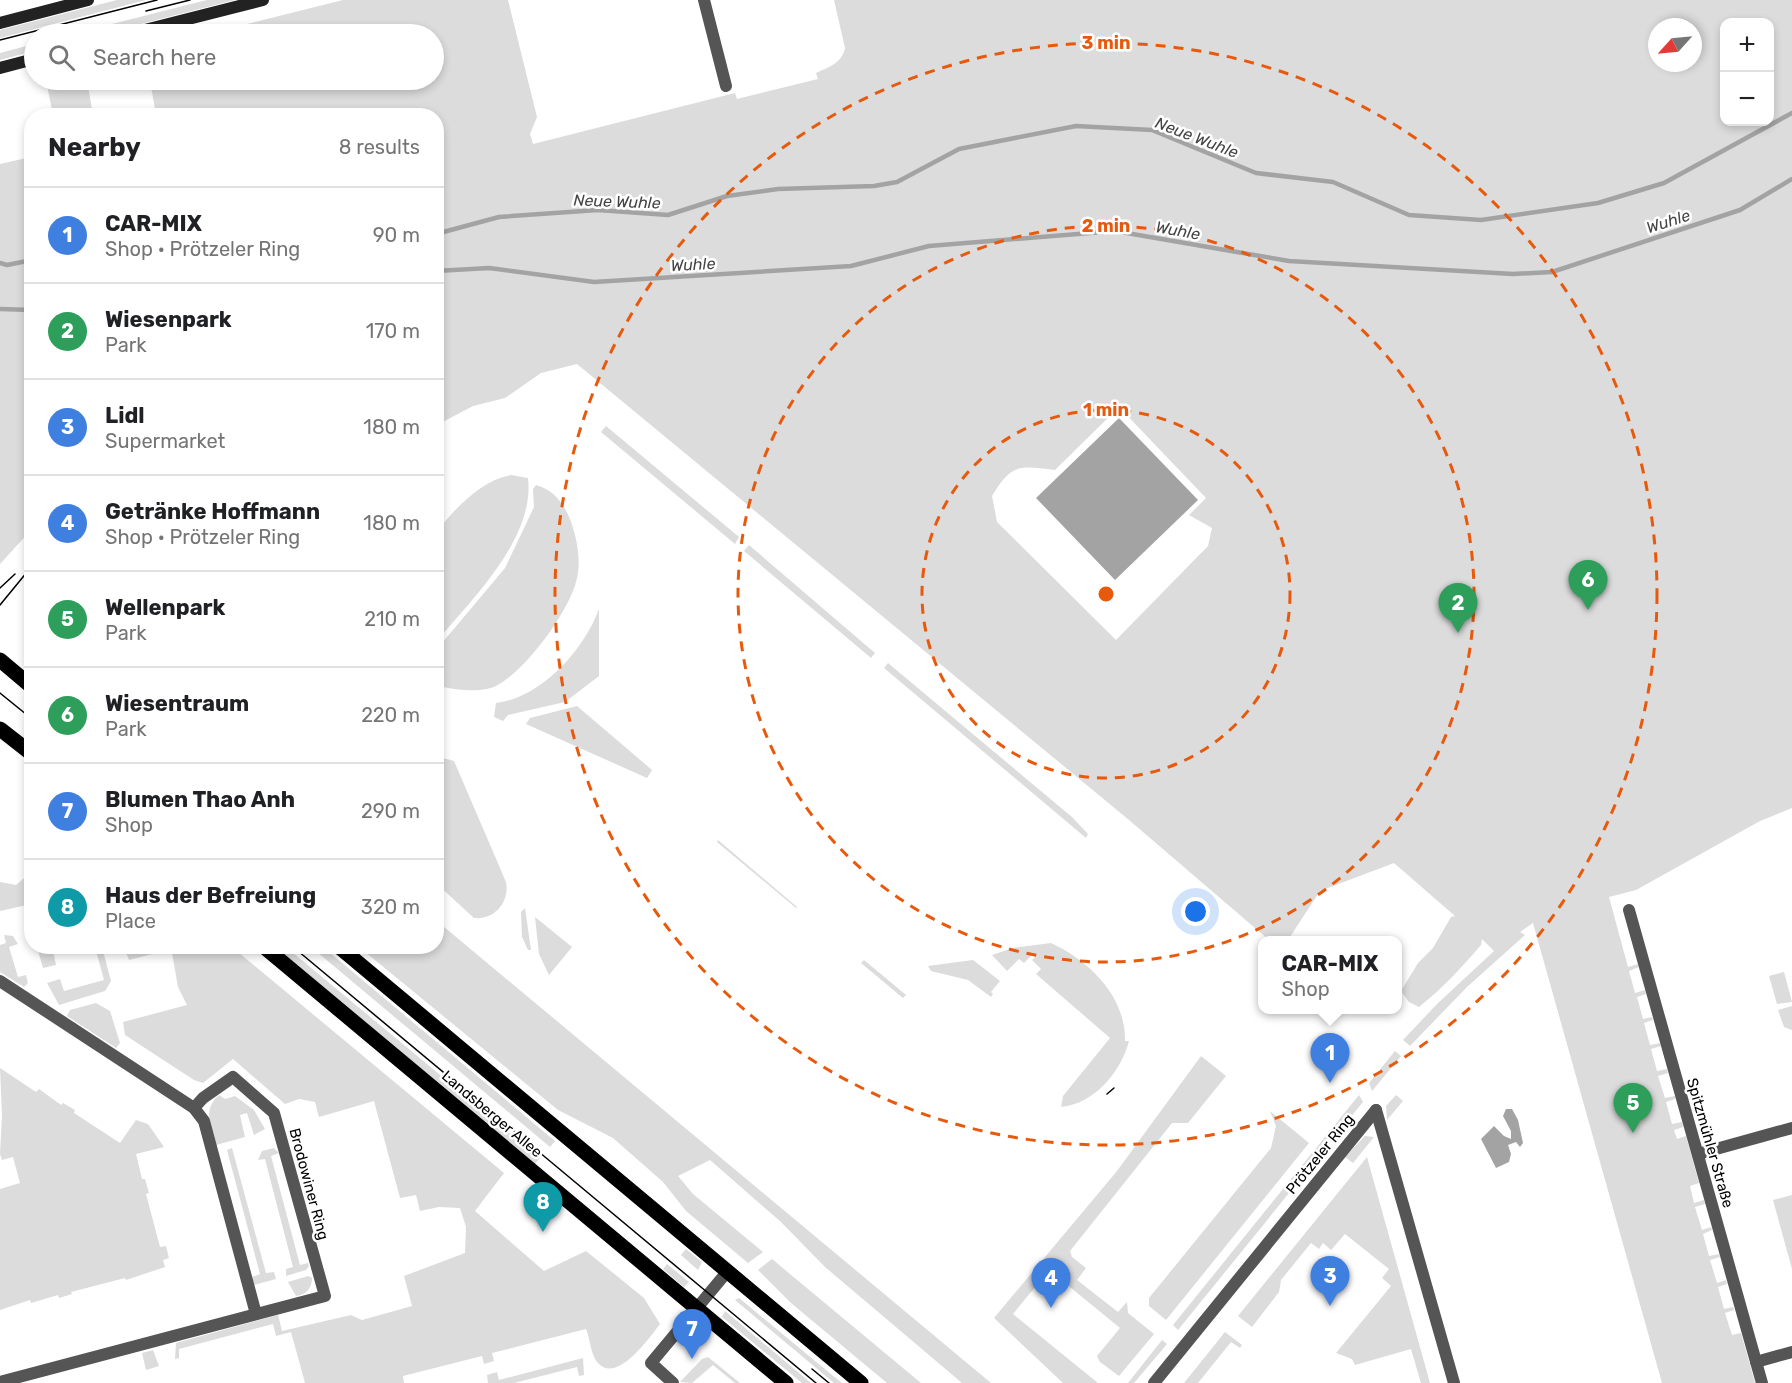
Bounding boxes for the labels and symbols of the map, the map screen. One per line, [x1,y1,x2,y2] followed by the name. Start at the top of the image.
[1648,18,1702,72] north arrow
[1082,32,1130,54] text: 3 min
[1153,113,1241,162] water label: Neue Wuhle
[573,190,661,213] water label: Neue Wuhle
[1644,206,1692,237] water label: Wuhle
[1082,215,1130,237] text: 2 min
[1154,217,1202,244] water label: Wuhle
[670,254,716,275] water label: Wuhle
[1083,399,1129,421] text: 1 min
[1568,560,1608,610] pin: 6
[1096,584,1116,604] centre of rings
[1438,584,1478,633] pin: 2
[1181,897,1210,926] your location
[1310,1034,1350,1083] pin: 1
[438,1067,546,1161] street label: Landsberger Allee
[1683,1076,1737,1210] street label: Spitzmühler Straße
[1614,1084,1652,1133] pin: 5
[1282,1110,1358,1198] street label: Prötzeler Ring
[285,1126,333,1242] street label: Brodowiner Ring
[524,1182,562,1232] pin: 8
[1310,1256,1350,1306] pin: 3
[1032,1258,1070,1308] pin: 4
[672,1310,712,1359] pin: 7

